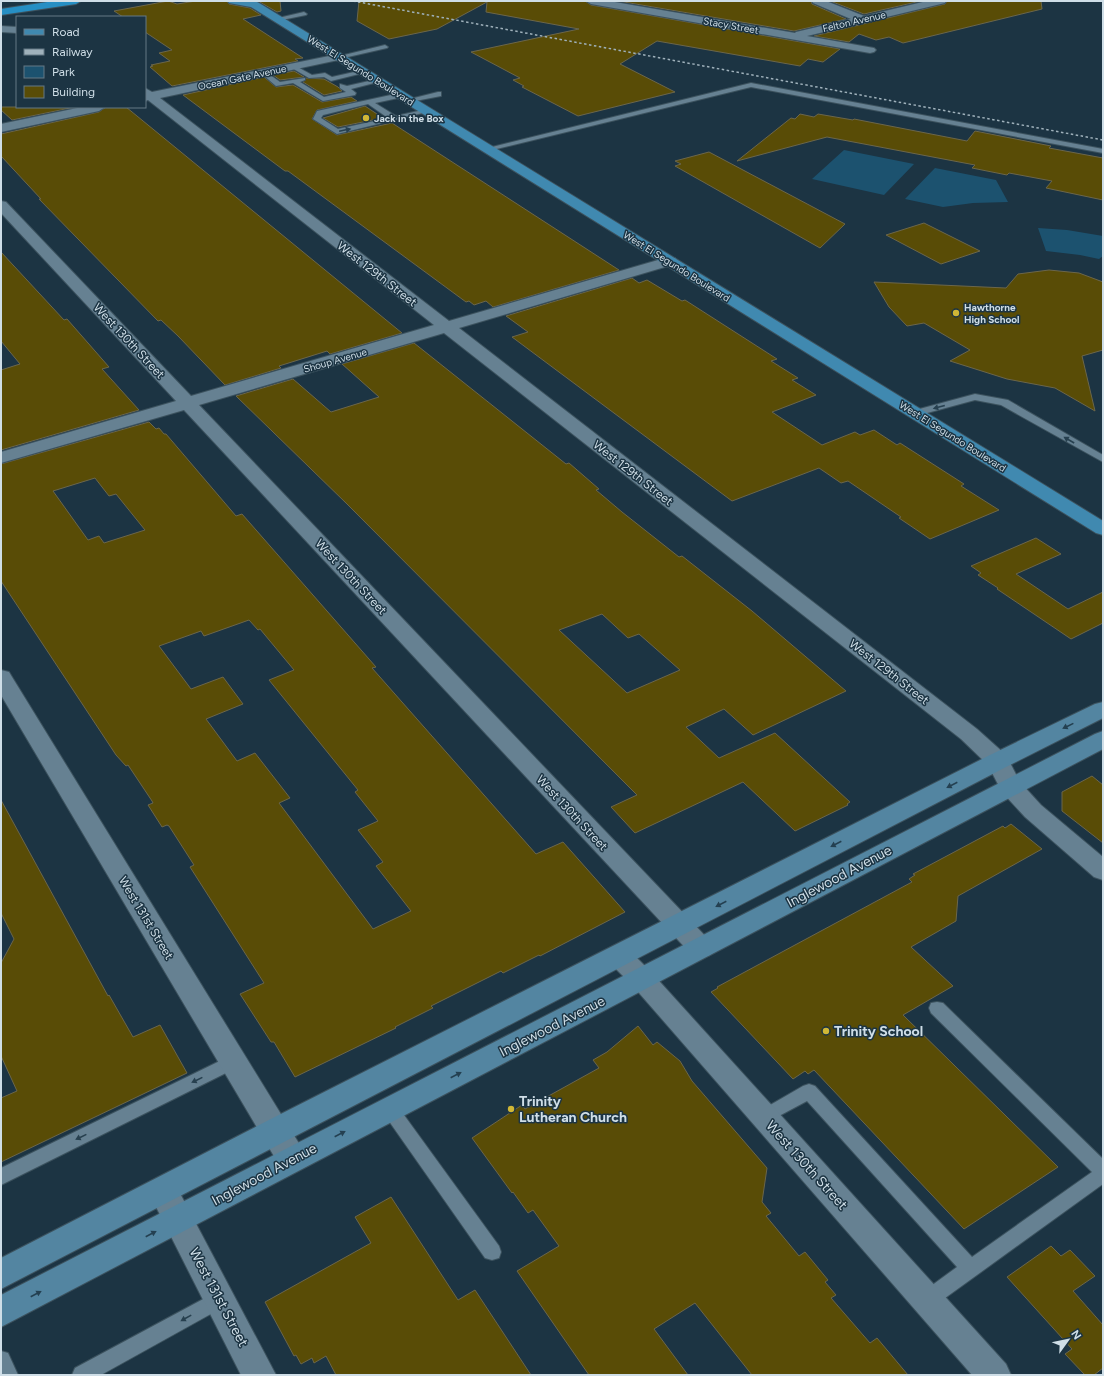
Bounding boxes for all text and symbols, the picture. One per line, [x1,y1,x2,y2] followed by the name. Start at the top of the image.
[821,8,887,35] street label: Felton Avenue
[702,14,760,37] street label: Stacy Street
[16,16,146,108] legend
[52,25,80,39] text: Road
[305,32,417,109] street label: West El Segundo Boulevard
[52,45,93,59] text: Railway
[197,62,288,93] street label: Ocean Gate Avenue
[52,65,75,79] text: Park
[52,85,95,99] text: Building
[374,112,444,125] place label: Jack in the Box
[361,113,371,123] marker: Jack in the Box
[339,127,352,133] one-way arrow
[621,228,733,305] street label: West El Segundo Boulevard
[334,239,420,310] street label: West 129th Street
[91,301,168,382] street label: West 130th Street
[964,301,1020,326] place label: Hawthorne High School
[951,308,961,318] marker: Hawthorne High School
[302,345,369,376] street label: Shoup Avenue
[897,398,1009,475] street label: West El Segundo Boulevard
[933,404,945,410] one-way arrow
[1063,436,1075,443] one-way arrow
[590,438,676,509] street label: West 129th Street
[313,537,390,618] street label: West 130th Street
[846,637,932,708] street label: West 129th Street
[1062,723,1074,729] one-way arrow
[534,773,611,854] street label: West 130th Street
[946,781,958,788] one-way arrow
[784,841,895,911] street label: Inglewood Avenue
[831,841,842,847] one-way arrow
[116,874,176,962] street label: West 131st Street
[715,901,727,907] one-way arrow
[497,992,608,1060] street label: Inglewood Avenue
[834,1023,923,1040] place label: Trinity School
[821,1026,831,1036] marker: Trinity School
[450,1072,462,1078] one-way arrow
[192,1076,203,1083] one-way arrow
[519,1093,627,1126] place label: Trinity Lutheran Church
[506,1104,516,1114] marker: Trinity Lutheran Church
[762,1117,851,1213] street label: West 130th Street
[334,1131,346,1138] one-way arrow
[75,1134,87,1140] one-way arrow
[209,1139,320,1209] street label: Inglewood Avenue
[145,1230,156,1237] one-way arrow
[185,1245,252,1350] street label: West 131st Street
[30,1291,41,1297] one-way arrow
[180,1315,192,1321] one-way arrow
[1048,1320,1088,1360] north arrow
[1068,1328,1084,1342] text: N

